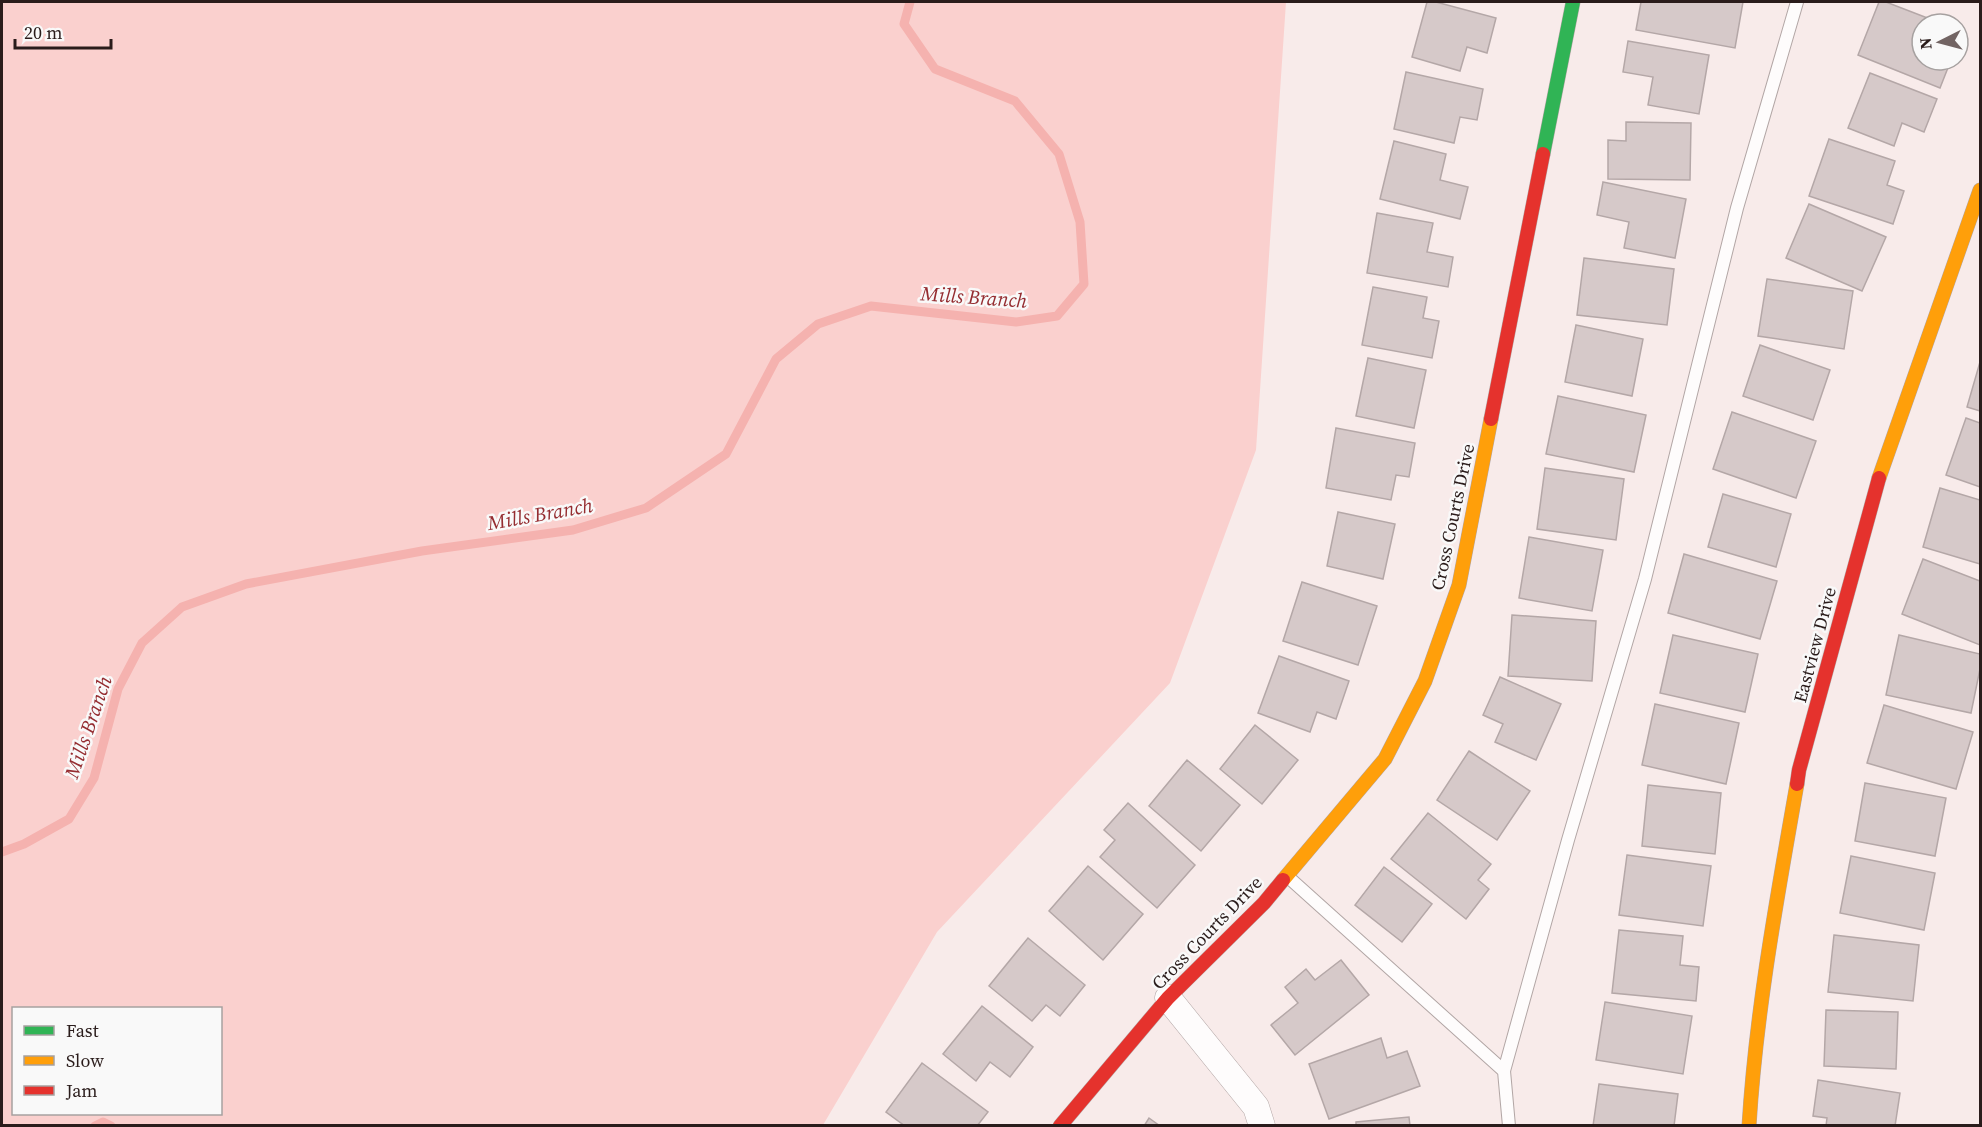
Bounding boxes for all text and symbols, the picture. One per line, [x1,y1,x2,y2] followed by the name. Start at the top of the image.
[15,12,111,50] scale bar
[1910,12,1970,72] north arrow
[24,20,62,45] text: 20 m
[1913,36,1937,51] text: N
[919,279,1028,315] water label: Mills Branch
[1425,441,1480,592] street label: Cross Courts Drive
[484,491,595,537] water label: Mills Branch
[1787,584,1842,705] street label: Eastview Drive
[57,672,119,783] water label: Mills Branch
[1146,870,1267,995] street label: Cross Courts Drive
[12,1007,222,1115] legend
[66,1018,99,1043] text: Fast
[66,1048,104,1073] text: Slow
[65,1078,98,1103] text: Jam

